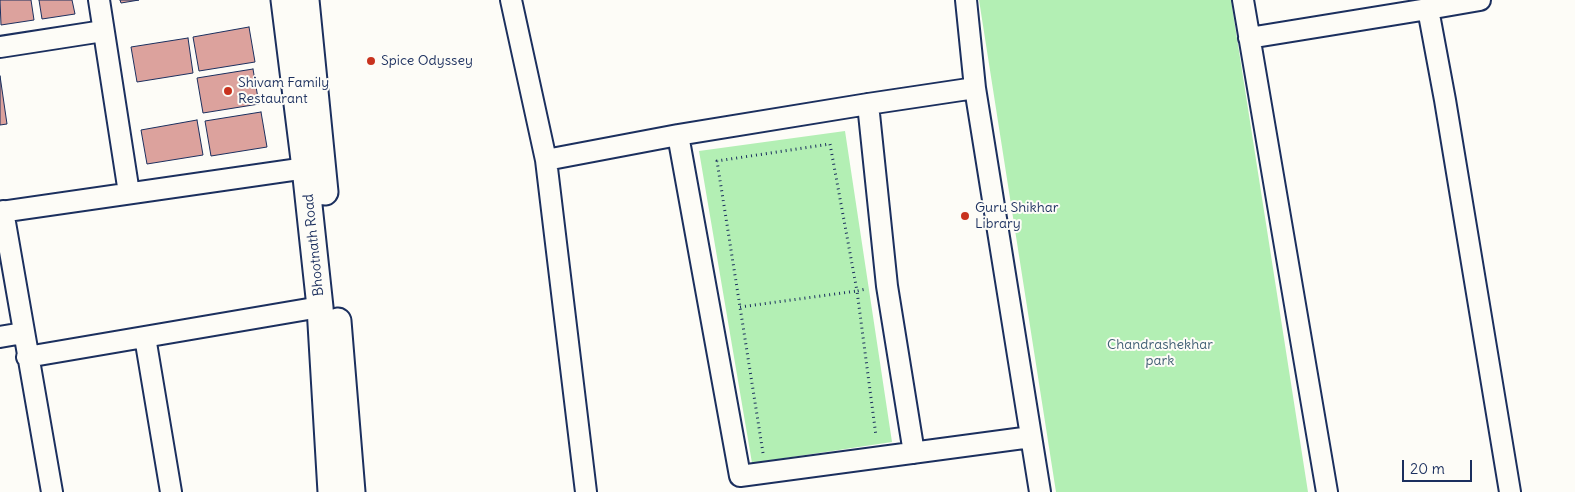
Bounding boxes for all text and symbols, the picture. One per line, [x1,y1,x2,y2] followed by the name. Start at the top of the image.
[381,53,473,69] place label: Spice Odyssey
[365,55,377,67] marker: Spice Odyssey
[238,75,329,108] place label: Shivam Family Restaurant
[222,85,234,97] marker: Shivam Family Restaurant
[300,193,328,297] street label: Bhootnath Road
[975,200,1058,232] place label: Guru Shikhar Library
[959,210,971,222] marker: Guru Shikhar Library
[1107,337,1213,370] park label: Chandrashekhar park
[1405,450,1475,482] scale bar
[1410,459,1445,478] text: 20 m

